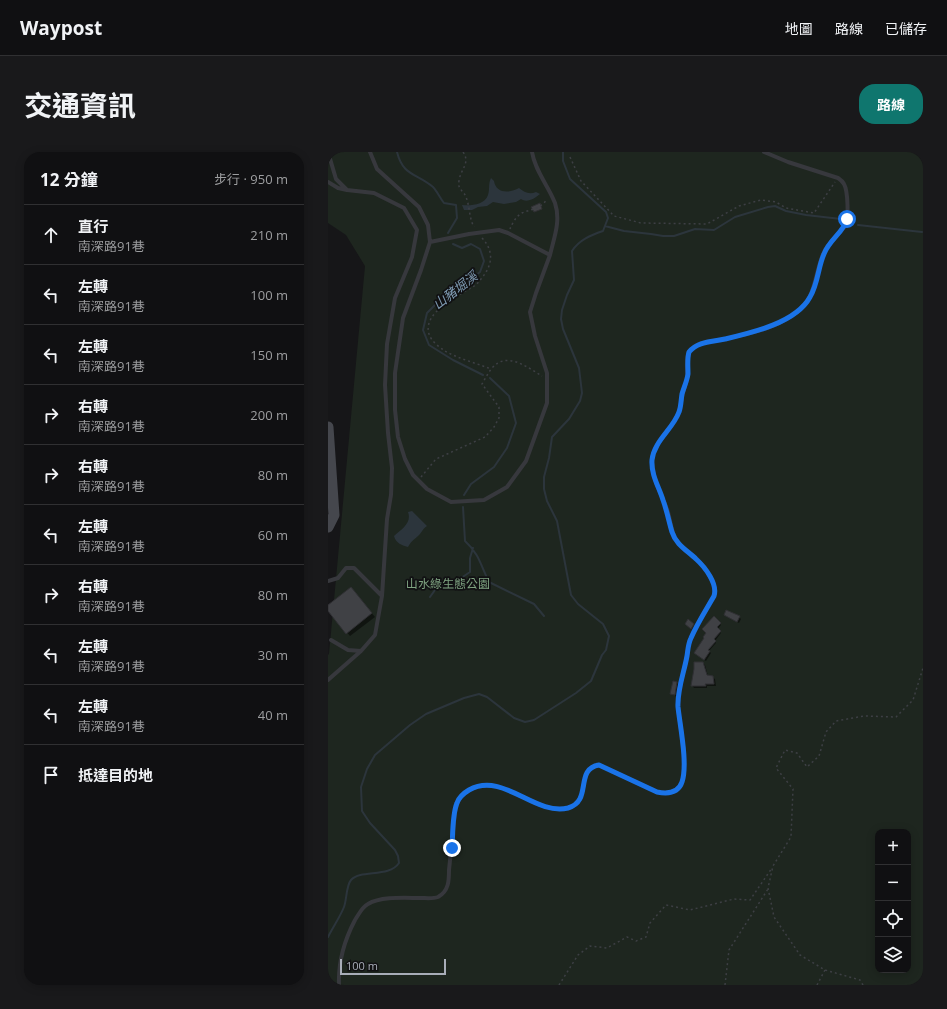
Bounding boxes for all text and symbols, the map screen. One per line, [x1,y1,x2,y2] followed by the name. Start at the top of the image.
[20,15,102,41] text: Waypost
[785,19,813,38] text: 地圖
[835,19,863,38] text: 路線
[885,19,927,38] text: 已儲存
[859,84,923,124] button: 路線
[24,86,136,124] text: 交通資訊
[40,168,98,191] text: 12 分鐘
[214,170,288,188] text: 步行 · 950 m
[838,210,856,228] route start
[78,216,108,236] text: 直行
[40,224,62,246] icon: ahead
[250,226,288,244] text: 210 m
[78,237,145,255] text: 南深路91巷
[429,266,483,313] water label: 山豬堀溪
[78,276,108,296] text: 左轉
[40,284,62,306] icon: left
[250,286,288,304] text: 100 m
[78,297,145,315] text: 南深路91巷
[78,336,108,356] text: 左轉
[40,344,62,366] icon: left
[250,346,288,364] text: 150 m
[78,357,145,375] text: 南深路91巷
[78,396,108,416] text: 右轉
[40,404,62,426] icon: right
[250,406,288,424] text: 200 m
[78,417,145,435] text: 南深路91巷
[78,456,108,476] text: 右轉
[40,464,62,486] icon: right
[258,466,288,484] text: 80 m
[78,477,145,495] text: 南深路91巷
[78,516,108,536] text: 左轉
[40,524,62,546] icon: left
[258,526,288,544] text: 60 m
[78,537,145,555] text: 南深路91巷
[406,575,490,592] park label: 山水綠生態公園
[78,576,108,596] text: 右轉
[40,584,62,606] icon: right
[258,586,288,604] text: 80 m
[78,597,145,615] text: 南深路91巷
[78,636,108,656] text: 左轉
[40,644,62,666] icon: left
[258,646,288,664] text: 30 m
[78,657,145,675] text: 南深路91巷
[78,696,108,716] text: 左轉
[40,704,62,726] icon: left
[258,706,288,724] text: 40 m
[78,717,145,735] text: 南深路91巷
[40,764,62,786] icon: arrive
[78,765,153,785] text: 抵達目的地
[875,829,911,973] map controls
[875,829,911,865] button: +
[443,839,461,857] route end
[875,865,911,901] button: −
[875,901,911,937] button: locate
[875,937,911,973] button: layers
[340,957,446,976] scale bar
[346,958,378,973] text: 100 m

